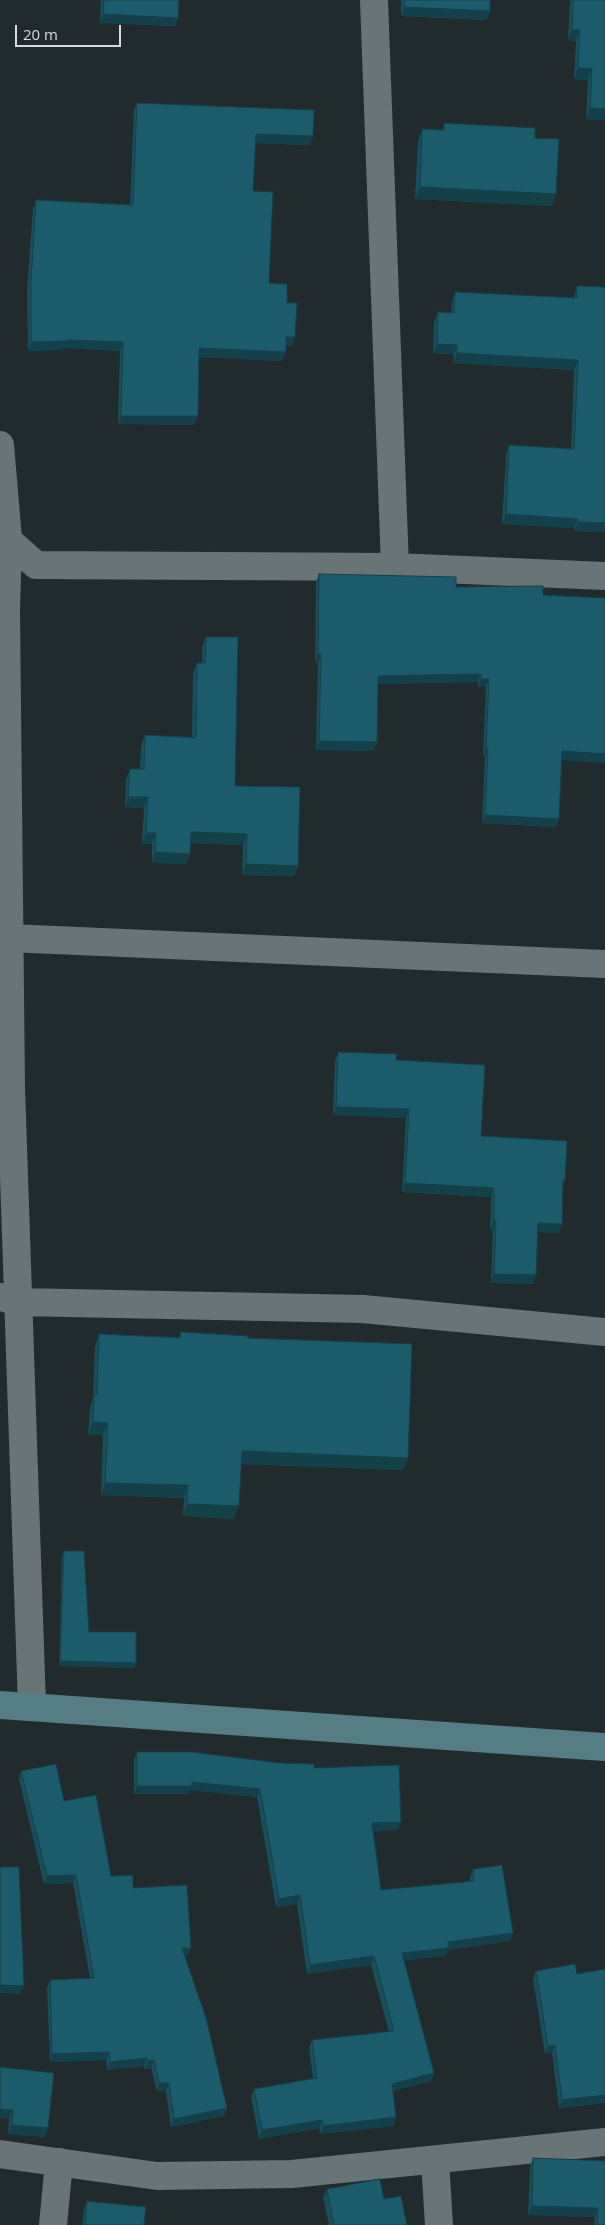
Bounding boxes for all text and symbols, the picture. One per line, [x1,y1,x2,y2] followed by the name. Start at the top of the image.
[18,15,124,47] scale bar
[23,24,58,44] text: 20 m

